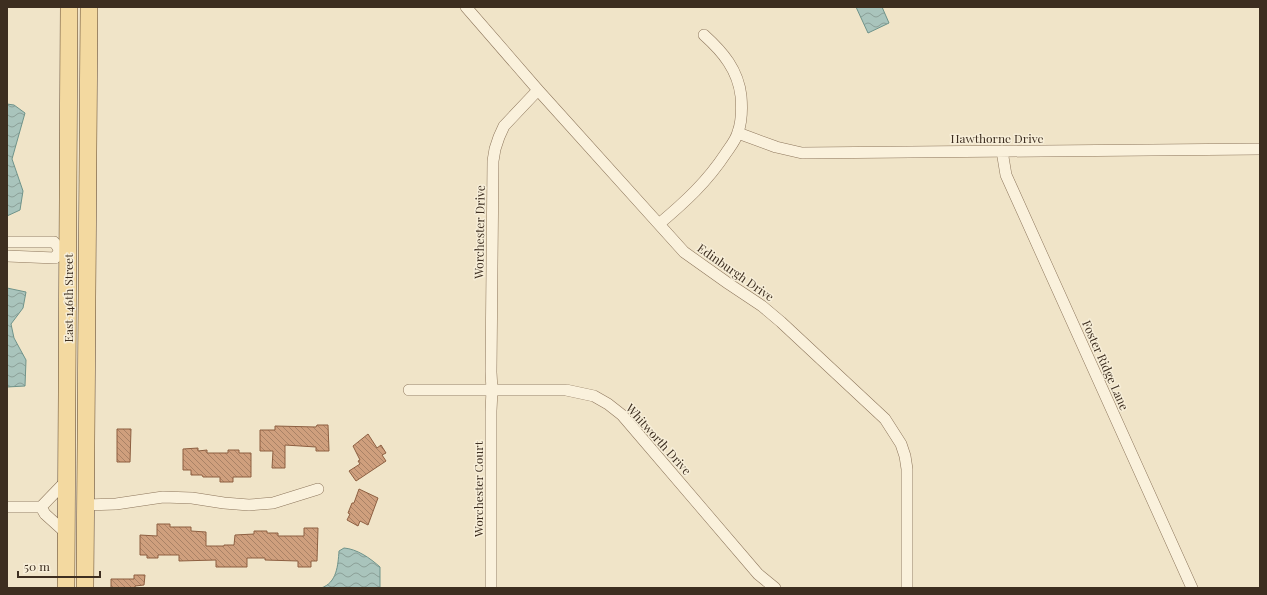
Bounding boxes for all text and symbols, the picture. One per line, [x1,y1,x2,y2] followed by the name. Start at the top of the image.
[951,130,1044,146] street label: Hawthorne Drive
[470,185,488,280] street label: Worchester Drive
[695,240,777,304] street label: Edinburgh Drive
[60,253,76,342] street label: East 146th Street
[1079,318,1133,412] street label: Foster Ridge Lane
[622,399,695,478] street label: Whitworth Drive
[470,440,486,538] street label: Worchester Court
[18,553,100,579] scale bar
[24,558,50,574] text: 50 m

